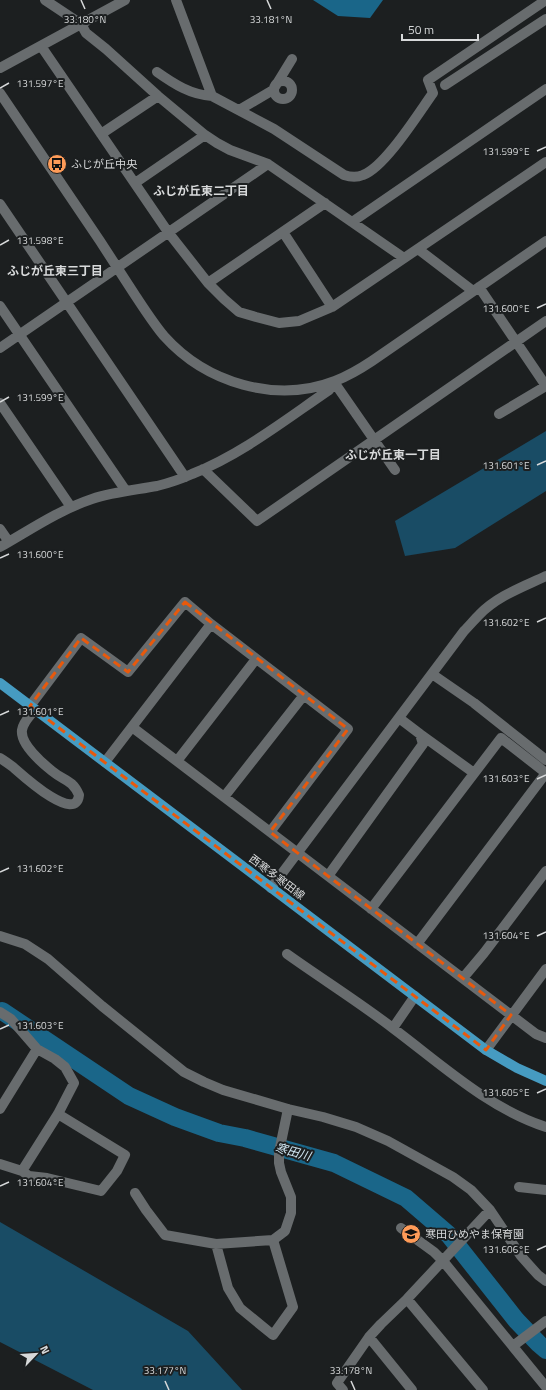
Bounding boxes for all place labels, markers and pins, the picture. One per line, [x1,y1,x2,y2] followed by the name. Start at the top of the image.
[46,153,68,175] bus stop icon: ふじが丘中央
[71,156,138,172] place label: ふじが丘中央
[400,1223,422,1245] school or university icon: 寒田ひめやま保育園
[425,1226,524,1242] place label: 寒田ひめやま保育園

